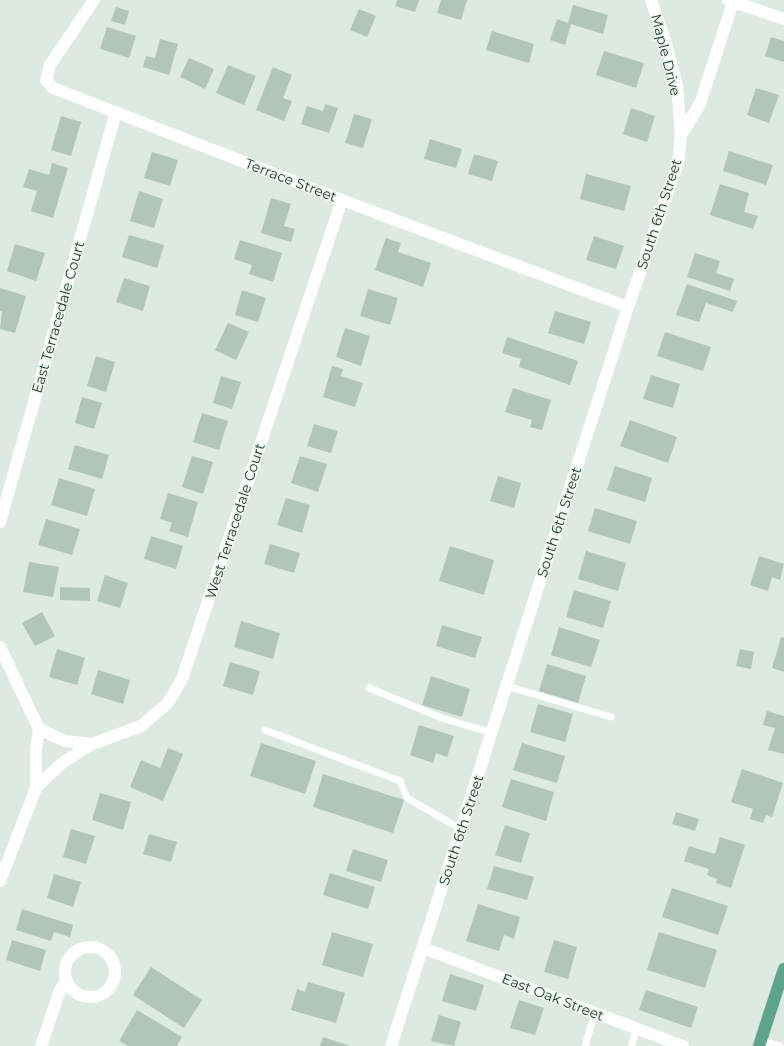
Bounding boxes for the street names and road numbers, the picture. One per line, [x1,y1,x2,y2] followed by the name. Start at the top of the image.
[647,12,685,98] street label: Maple Drive
[243,154,340,206] street label: Terrace Street
[633,156,685,272] street label: South 6th Street
[28,239,88,395] street label: East Terracedale Court
[201,440,269,601] street label: West Terracedale Court
[533,464,585,580] street label: South 6th Street
[435,772,487,888] street label: South 6th Street
[499,969,607,1025] street label: East Oak Street

